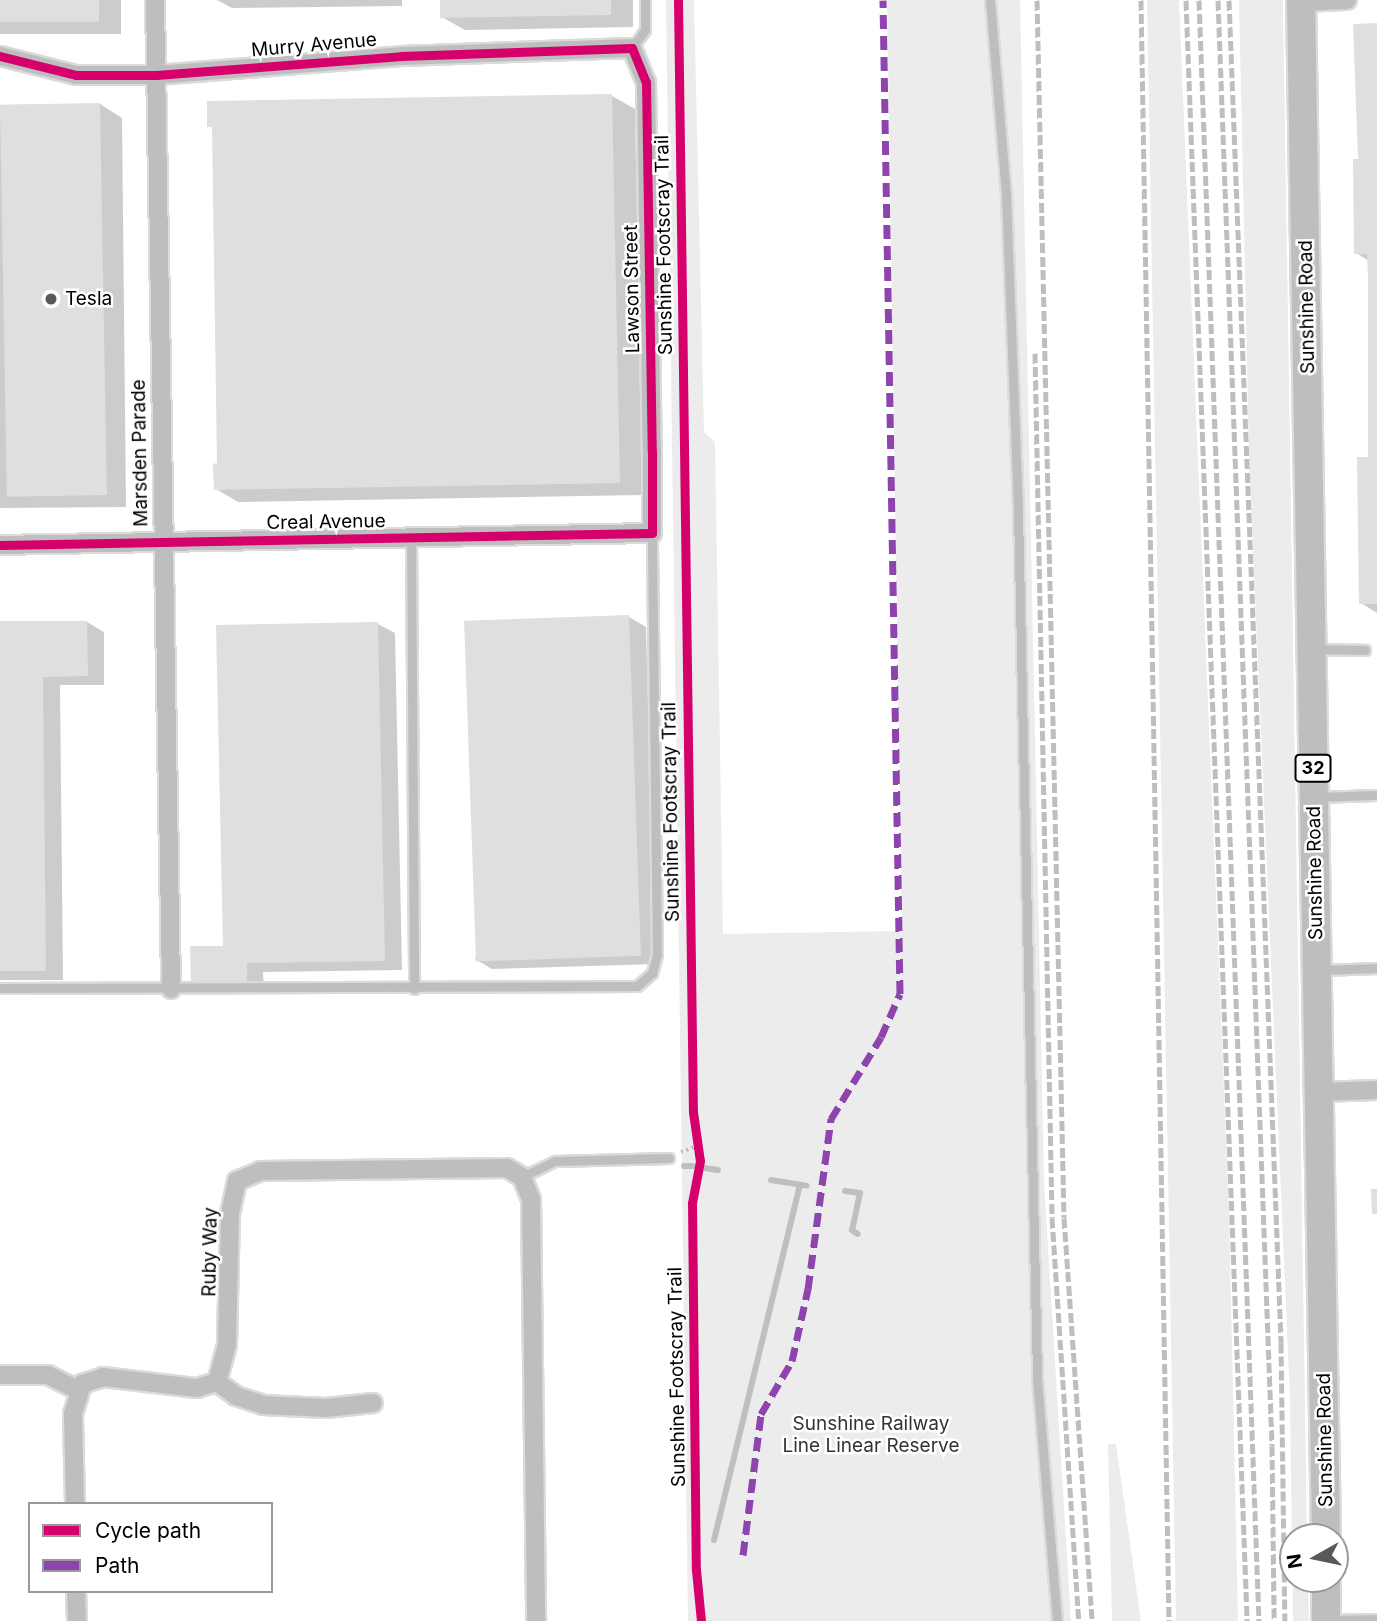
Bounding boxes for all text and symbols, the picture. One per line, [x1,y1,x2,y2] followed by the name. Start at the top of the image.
[250,28,378,62] street label: Murry Avenue
[651,135,677,355] street label: Sunshine Footscray Trail
[619,225,645,353] street label: Lawson Street
[1294,240,1320,374] street label: Sunshine Road
[65,288,112,310] place label: Tesla
[43,291,59,307] marker: Tesla
[127,379,153,527] street label: Marsden Parade
[266,510,386,534] street label: Creal Avenue
[658,702,684,922] street label: Sunshine Footscray Trail
[1294,754,1332,782] road number: 32
[1302,806,1328,940] street label: Sunshine Road
[198,1207,222,1297] street label: Ruby Way
[664,1267,690,1487] street label: Sunshine Footscray Trail
[1312,1373,1338,1507] street label: Sunshine Road
[783,1413,959,1457] park label: Sunshine Railway Line Linear Reserve
[28,1502,273,1593] legend
[95,1518,201,1543] text: Cycle path
[1279,1523,1349,1593] north arrow
[1282,1552,1307,1570] text: N
[95,1553,140,1578] text: Path

